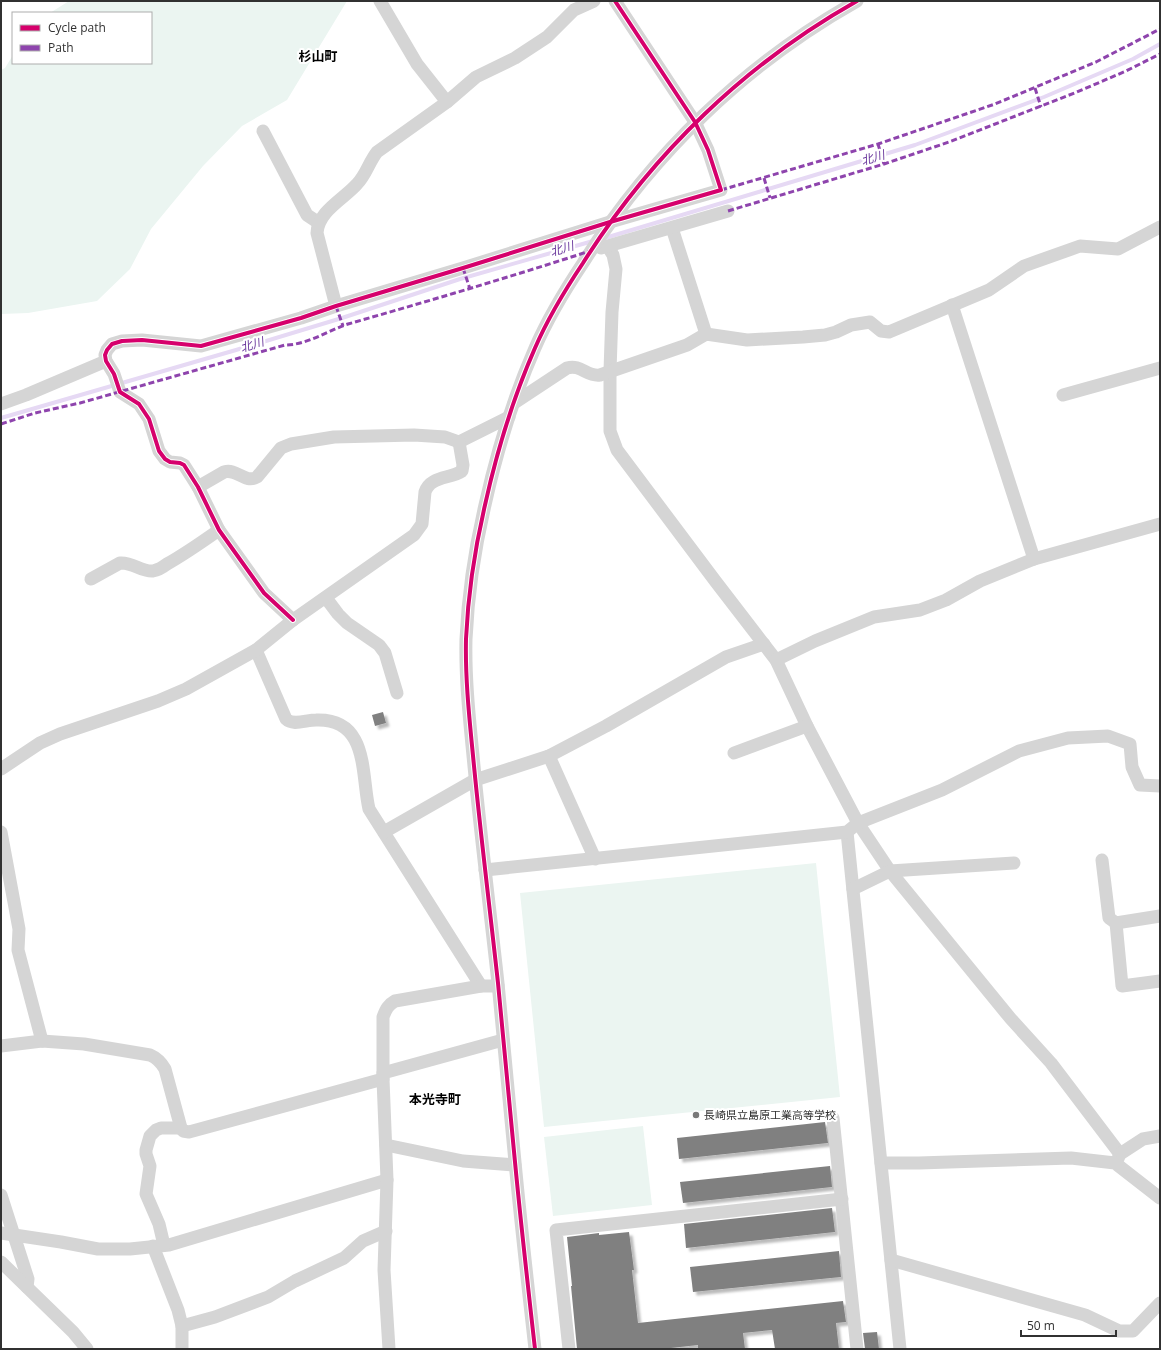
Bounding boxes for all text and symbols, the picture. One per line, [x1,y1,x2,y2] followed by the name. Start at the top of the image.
[12,12,152,64] legend
[48,19,106,36] text: Cycle path
[48,39,74,56] text: Path
[298,47,338,65] district label: 杉山町
[859,145,889,169] water label: 北川
[548,236,578,260] water label: 北川
[238,332,268,356] water label: 北川
[409,1090,461,1108] district label: 本光寺町
[704,1107,836,1122] place label: 長崎県立島原工業高等学校
[691,1110,701,1120] marker: 長崎県立島原工業高等学校
[1021,1312,1116,1338] scale bar
[1027,1317,1055,1334] text: 50 m

